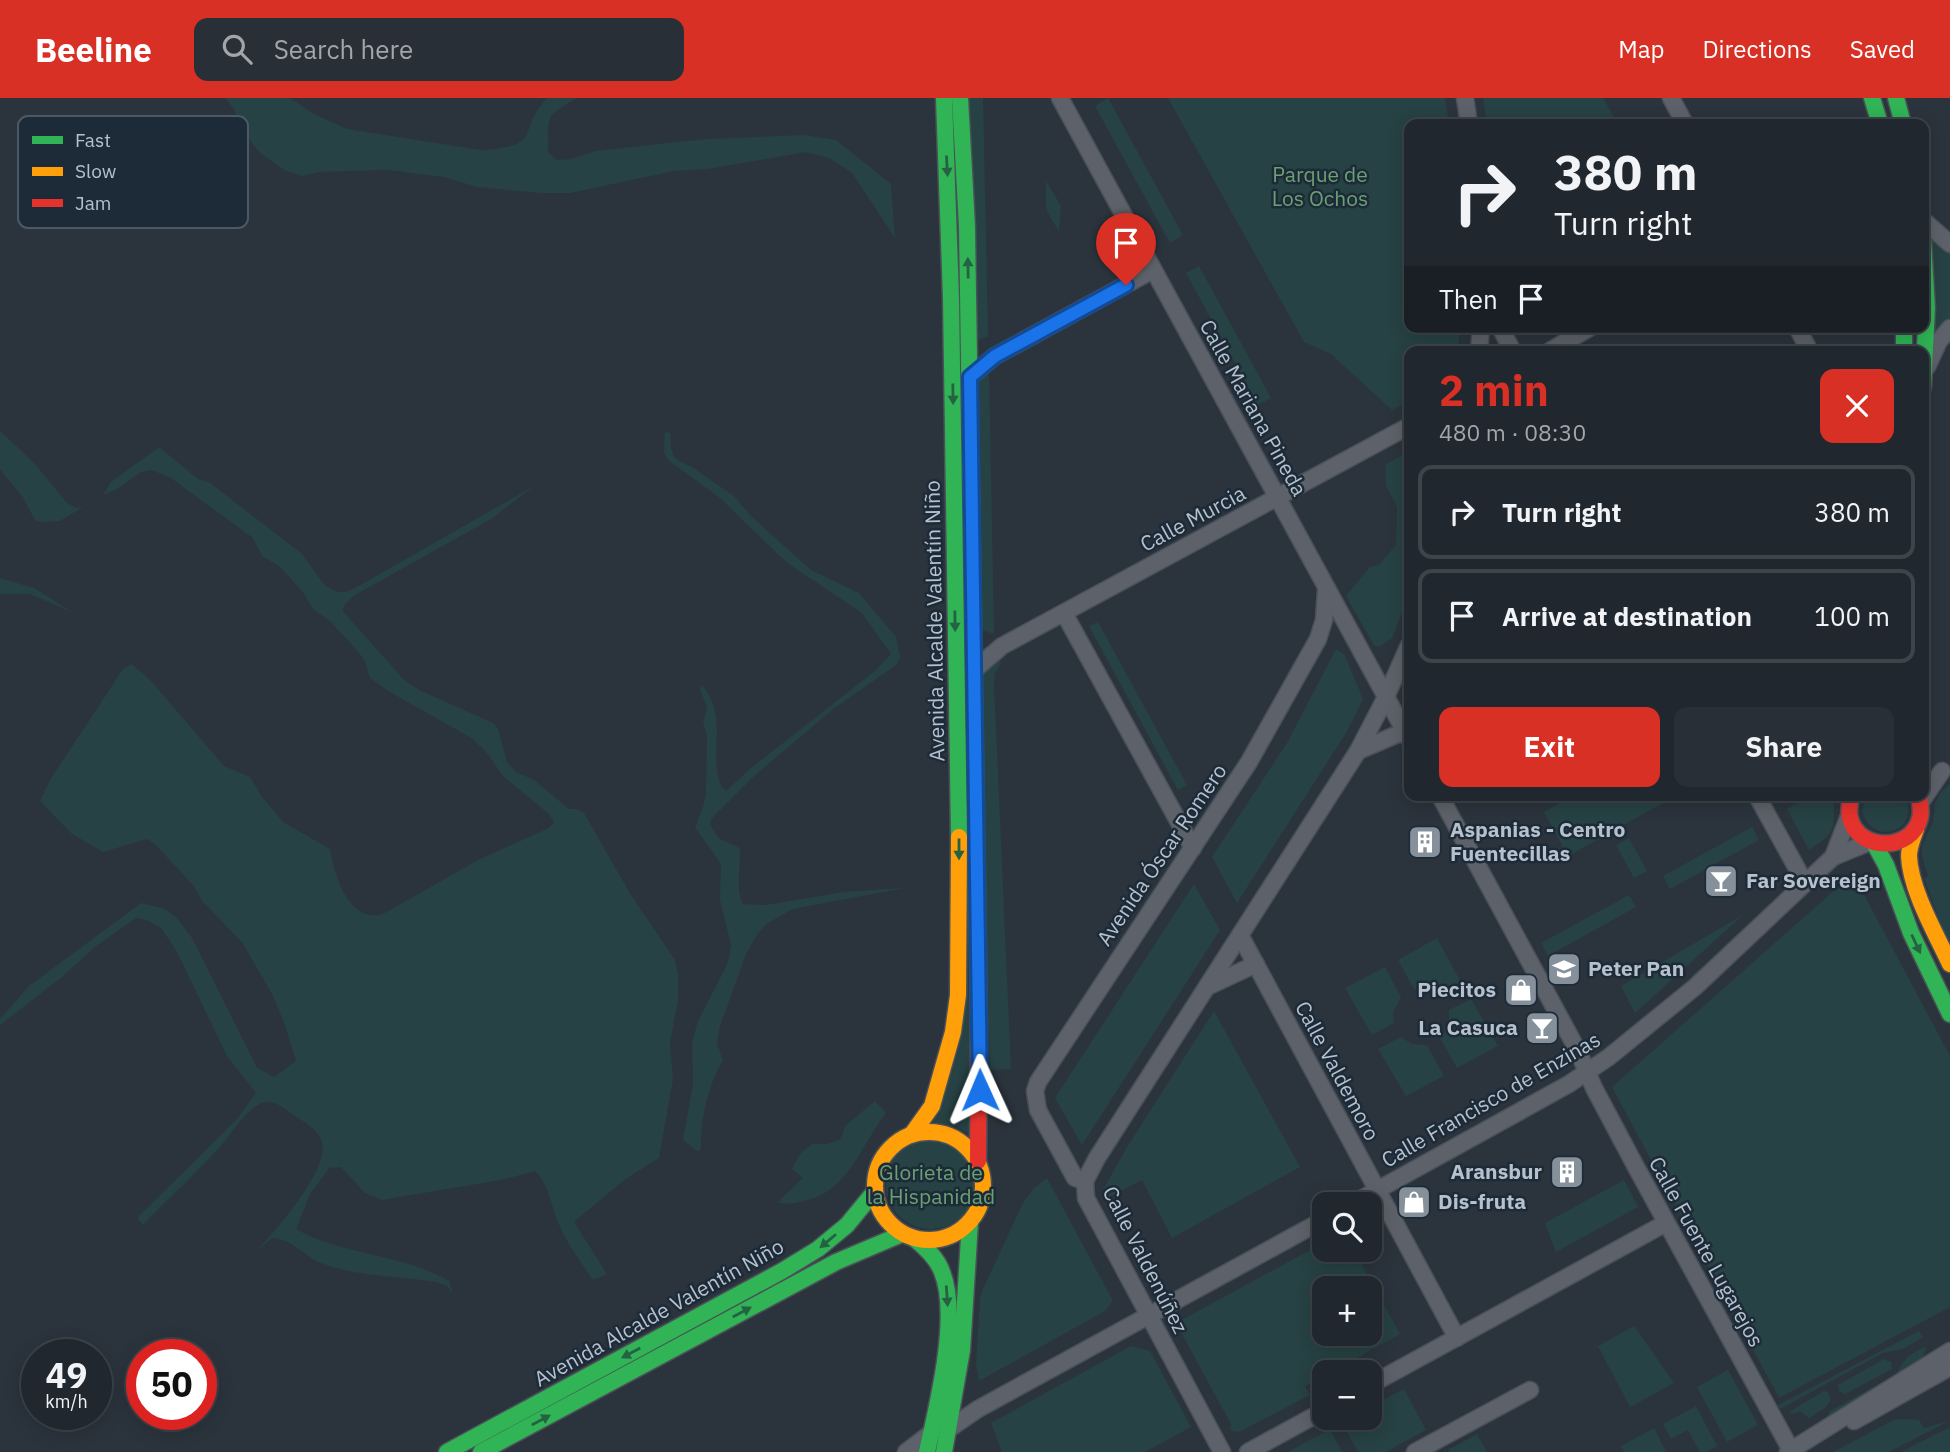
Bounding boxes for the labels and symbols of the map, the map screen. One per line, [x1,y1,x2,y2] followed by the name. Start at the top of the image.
[18,116,248,228] legend
[75,128,111,152] text: Fast
[942,155,953,177] one-way arrow
[75,159,116,183] text: Slow
[1272,160,1368,212] park label: Parque de Los Ochos
[75,191,111,215] text: Jam
[1096,213,1156,285] pin
[962,257,974,279] one-way arrow
[1194,314,1314,501] street label: Calle Mariana Pineda
[947,383,958,405] one-way arrow
[1135,479,1250,558] street label: Calle Murcia
[918,480,950,762] street label: Avenida Alcalde Valentín Niño
[950,610,961,632] one-way arrow
[1090,758,1233,951] street label: Avenida Óscar Romero
[1450,815,1626,867] place label: Aspanias - Centro Fuentecillas
[1406,823,1444,861] building icon: Aspanias - Centro Fuentecillas
[953,838,965,860] one-way arrow
[1702,862,1740,900] bar icon: Far Sovereign
[1746,866,1881,894] place label: Far Sovereign
[1910,934,1922,954] one-way arrow
[1545,950,1583,988] school or university icon: Peter Pan
[1588,954,1684,982] place label: Peter Pan
[1502,971,1540,1009] shop icon: Piecitos
[1417,975,1496,1003] place label: Piecitos
[1289,996,1386,1145] street label: Calle Valdemoro
[1523,1009,1561,1047] bar icon: La Casuca
[1418,1013,1518,1041] place label: La Casuca
[1376,1025,1605,1173] street label: Calle Francisco de Enzinas
[943,1053,1017,1127] position arrow
[1643,1151,1771,1352] street label: Calle Fuente Lugarejos
[1548,1153,1586,1191] building icon: Aransbur
[1451,1157,1543,1185] place label: Aransbur
[867,1158,995,1210] park label: Glorieta de la Hispanidad
[1097,1181,1195,1338] street label: Calle Valdenúñez
[1395,1183,1433,1221] shop icon: Dis-fruta
[1438,1187,1526,1215] place label: Dis-fruta
[529,1232,788,1393] street label: Avenida Alcalde Valentín Niño
[819,1233,837,1248] one-way arrow
[942,1285,953,1307] one-way arrow
[732,1306,752,1318] one-way arrow
[126,1339,217,1430] speed limit sign: 50
[621,1347,640,1359] one-way arrow
[532,1414,552,1426] one-way arrow

